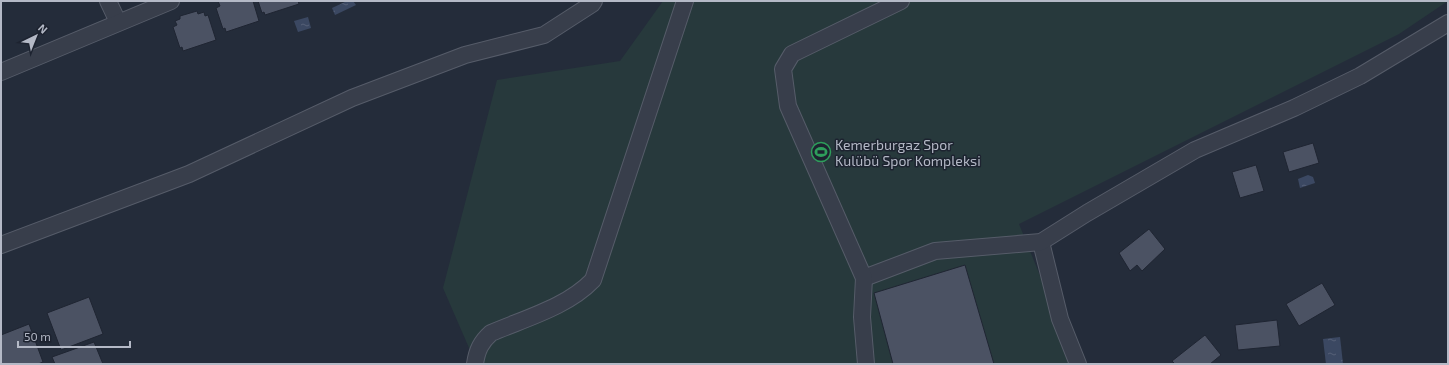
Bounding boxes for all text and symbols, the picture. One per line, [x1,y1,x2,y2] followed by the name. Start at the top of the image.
[16,16,56,56] north arrow
[36,21,51,36] text: N
[835,136,981,169] place label: Kemerburgaz Spor Kulübü Spor Kompleksi
[810,141,832,163] sports icon: Kemerburgaz Spor Kulübü Spor Kompleksi
[18,323,130,349] scale bar
[24,329,51,343] text: 50 m

